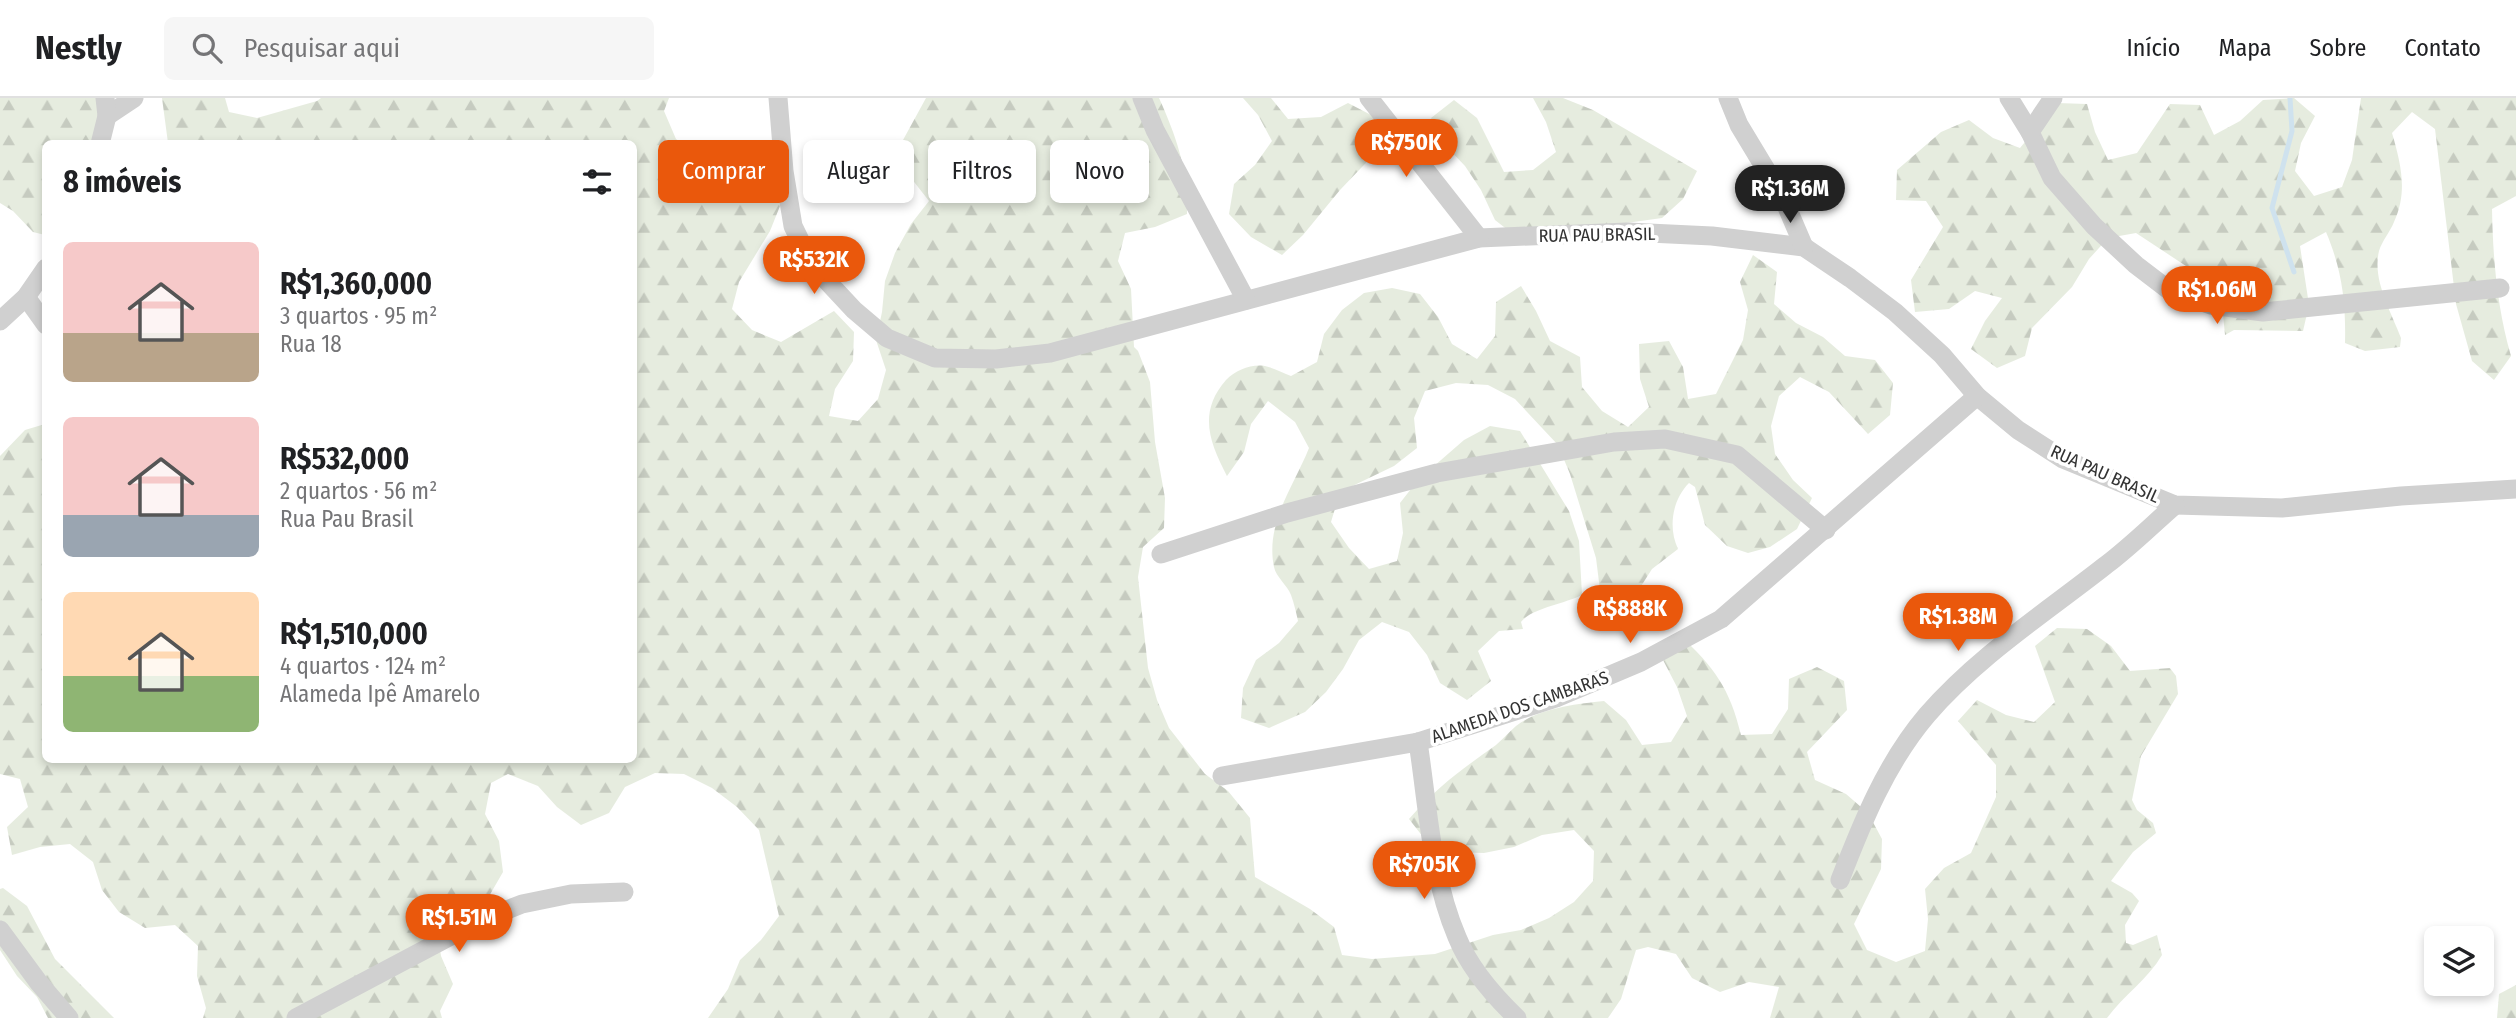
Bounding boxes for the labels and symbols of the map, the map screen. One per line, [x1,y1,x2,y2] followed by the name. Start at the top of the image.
[1349,120,1463,179] pin: R$750K
[1725,166,1855,225] pin: R$1.36M
[1538,223,1656,247] street label: RUA PAU BRASIL
[757,236,871,296] pin: R$532K
[2152,266,2282,326] pin: R$1.06M
[2047,440,2163,508] street label: RUA PAU BRASIL
[1573,586,1687,645] pin: R$888K
[1893,594,2023,653] pin: R$1.38M
[1429,666,1612,748] street label: ALAMEDA DOS CAMBARAS
[1367,842,1481,901] pin: R$705K
[394,894,524,954] pin: R$1.51M

